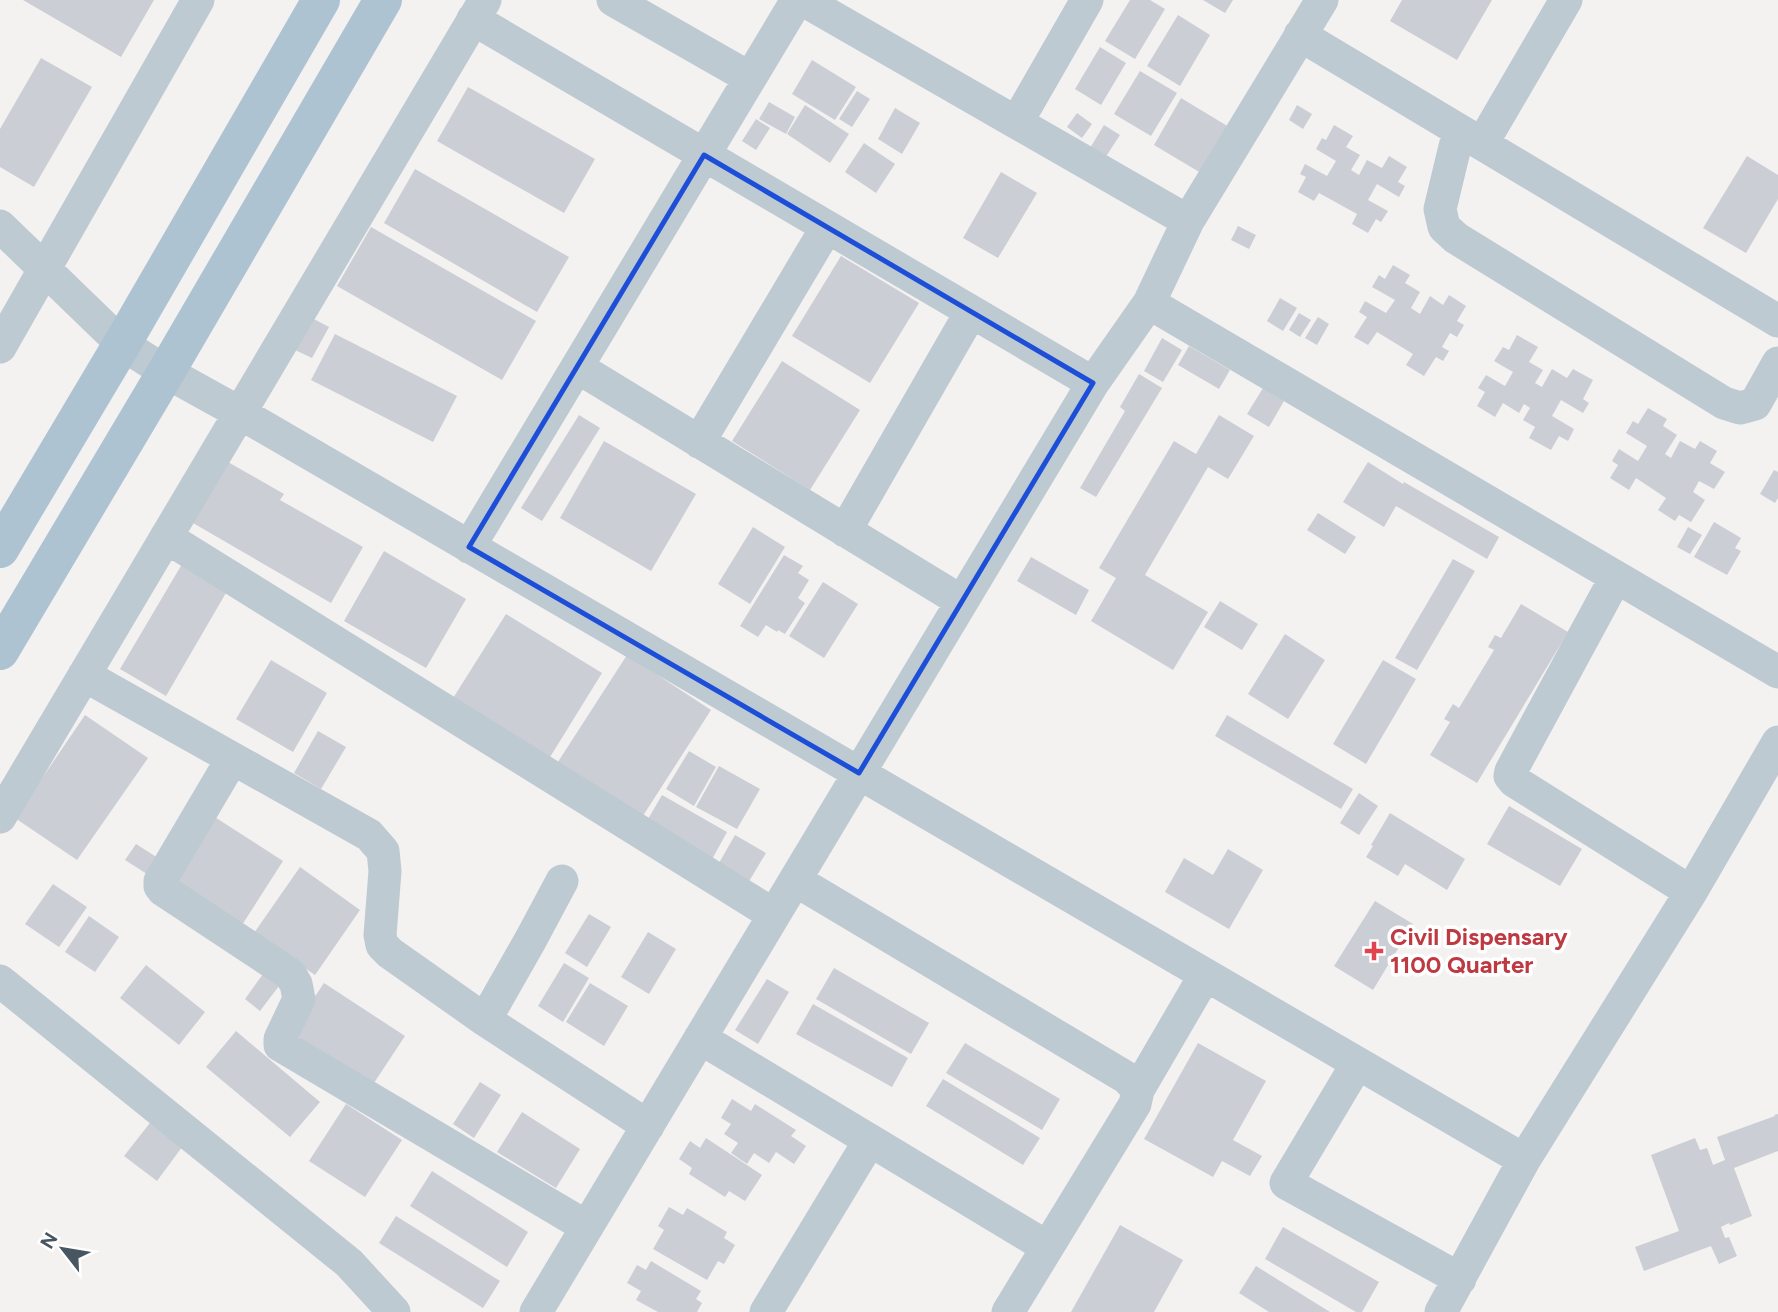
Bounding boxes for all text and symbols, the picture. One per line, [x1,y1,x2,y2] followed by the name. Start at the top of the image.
[1390,922,1568,979] place label: Civil Dispensary 1100 Quarter
[1364,941,1384,961] marker: Civil Dispensary 1100 Quarter
[28,1214,98,1284] north arrow
[35,1228,62,1253] text: N

